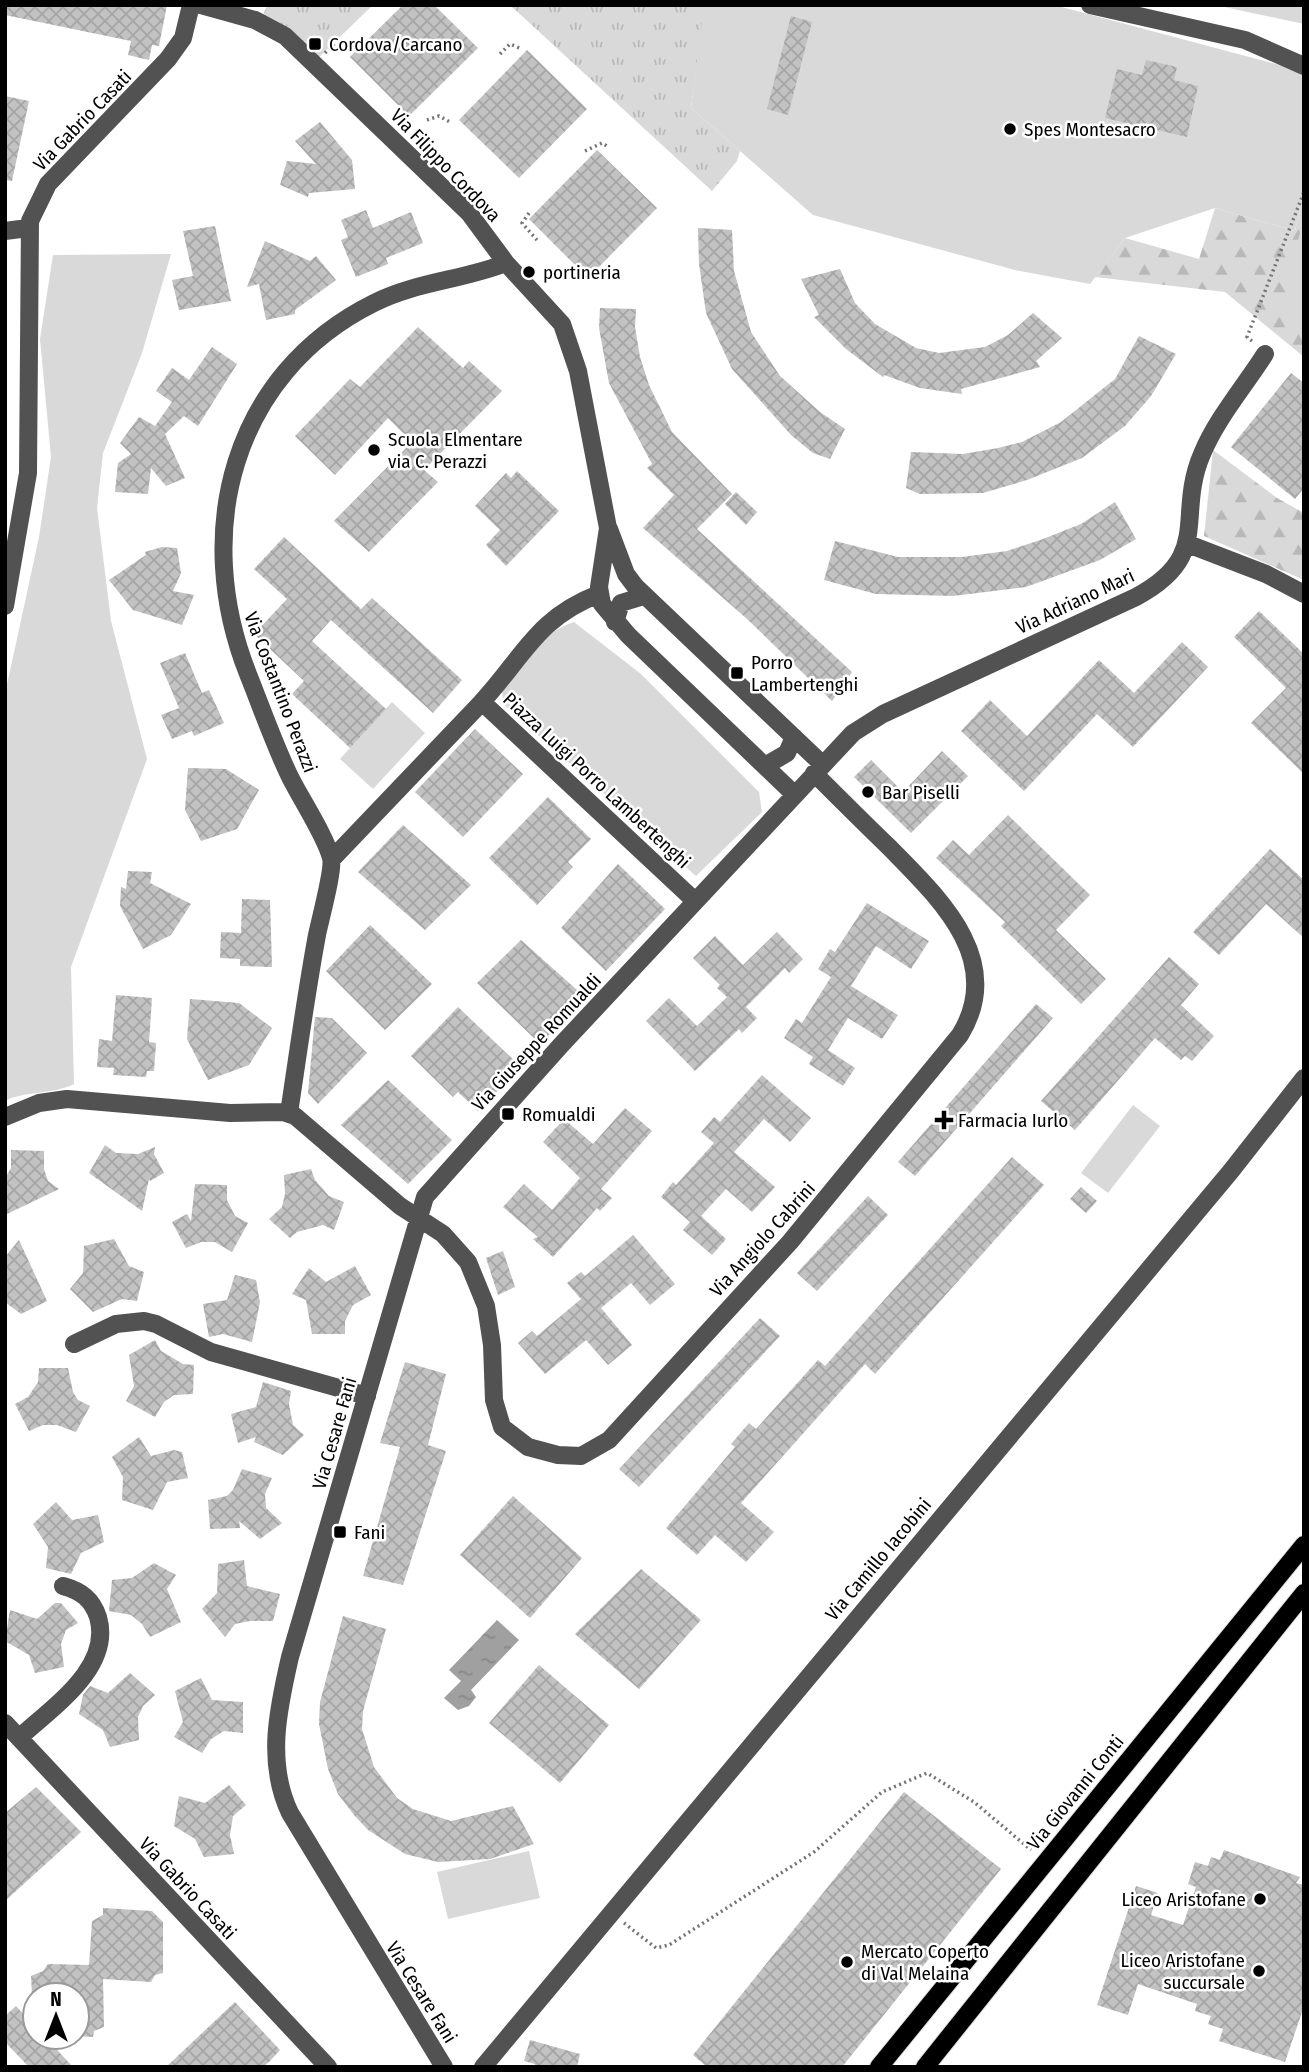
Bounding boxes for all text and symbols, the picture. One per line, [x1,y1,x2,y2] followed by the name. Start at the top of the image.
[329,33,463,56] place label: Cordova/Carcano
[307,36,323,52] marker: Cordova/Carcano
[28,65,136,176] street label: Via Gabrio Casati
[386,104,505,227] street label: Via Filippo Cordova
[1024,118,1156,141] place label: Spes Montesacro
[1002,121,1018,137] marker: Spes Montesacro
[543,261,621,284] place label: portineria
[521,264,537,280] marker: portineria
[388,428,523,473] place label: Scuola Elmentare via C. Perazzi
[366,442,382,458] marker: Scuola Elmentare via C. Perazzi
[1012,564,1138,639] street label: Via Adriano Mari
[239,609,322,776] street label: Via Costantino Perazzi
[751,651,858,696] place label: Porro Lambertenghi
[729,665,745,681] marker: Porro Lambertenghi
[498,688,695,873] street label: Piazza Luigi Porro Lambertenghi
[882,781,960,804] place label: Bar Piselli
[860,784,876,800] marker: Bar Piselli
[467,969,605,1115] street label: Via Giuseppe Romualdi
[522,1103,596,1125] place label: Romualdi
[500,1106,516,1122] marker: Romualdi
[958,1109,1068,1132] place label: Farmacia Iurlo
[936,1112,952,1128] marker: Farmacia Iurlo
[705,1177,820,1301] street label: Via Angiolo Cabrini
[308,1374,361,1492] street label: Via Cesare Fani
[821,1493,936,1625] street label: Via Camillo Iacobini
[354,1521,385,1544] place label: Fani
[332,1524,348,1540] marker: Fani
[1022,1730,1129,1854] street label: Via Giovanni Conti
[134,1832,241,1944] street label: Via Gabrio Casati
[1122,1888,1246,1911] place label: Liceo Aristofane
[1252,1891,1268,1907] marker: Liceo Aristofane
[381,1937,462,2047] street label: Via Cesare Fani
[861,1940,989,1985] place label: Mercato Coperto di Val Melaina
[1121,1949,1245,1994] place label: Liceo Aristofane succursale
[839,1954,855,1970] marker: Mercato Coperto di Val Melaina
[1251,1963,1267,1979] marker: Liceo Aristofane succursale
[21,1981,91,2051] north arrow
[50,1988,62,2011] text: N

